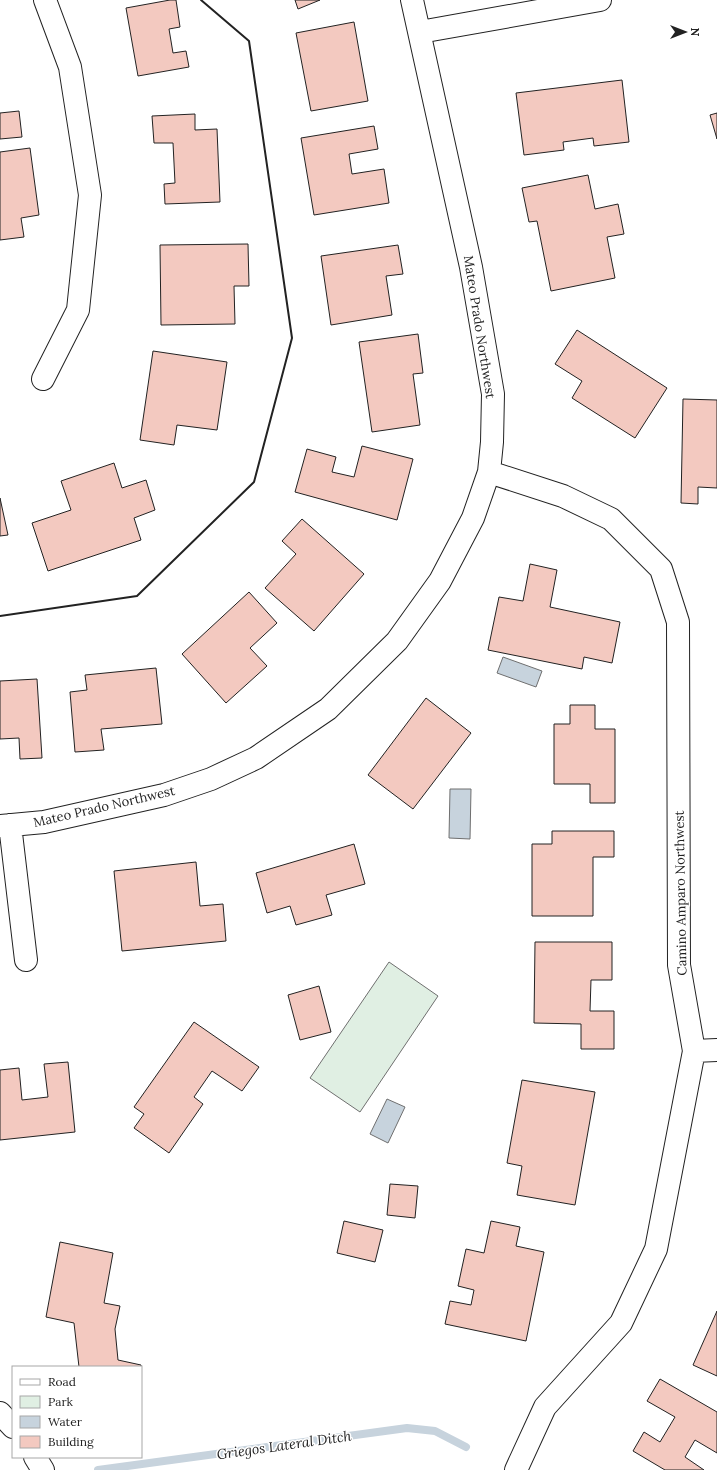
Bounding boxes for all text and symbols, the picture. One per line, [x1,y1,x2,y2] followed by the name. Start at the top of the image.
[665,12,705,52] north arrow
[688,28,702,37] text: N
[460,254,499,400] street label: Mateo Prado Northwest
[32,782,177,831] street label: Mateo Prado Northwest
[671,810,690,976] street label: Camino Amparo Northwest
[12,1366,142,1458] legend
[48,1374,76,1389] text: Road
[48,1394,74,1409] text: Park
[48,1414,83,1429] text: Water
[215,1427,353,1463] water label: Griegos Lateral Ditch
[48,1434,94,1449] text: Building

